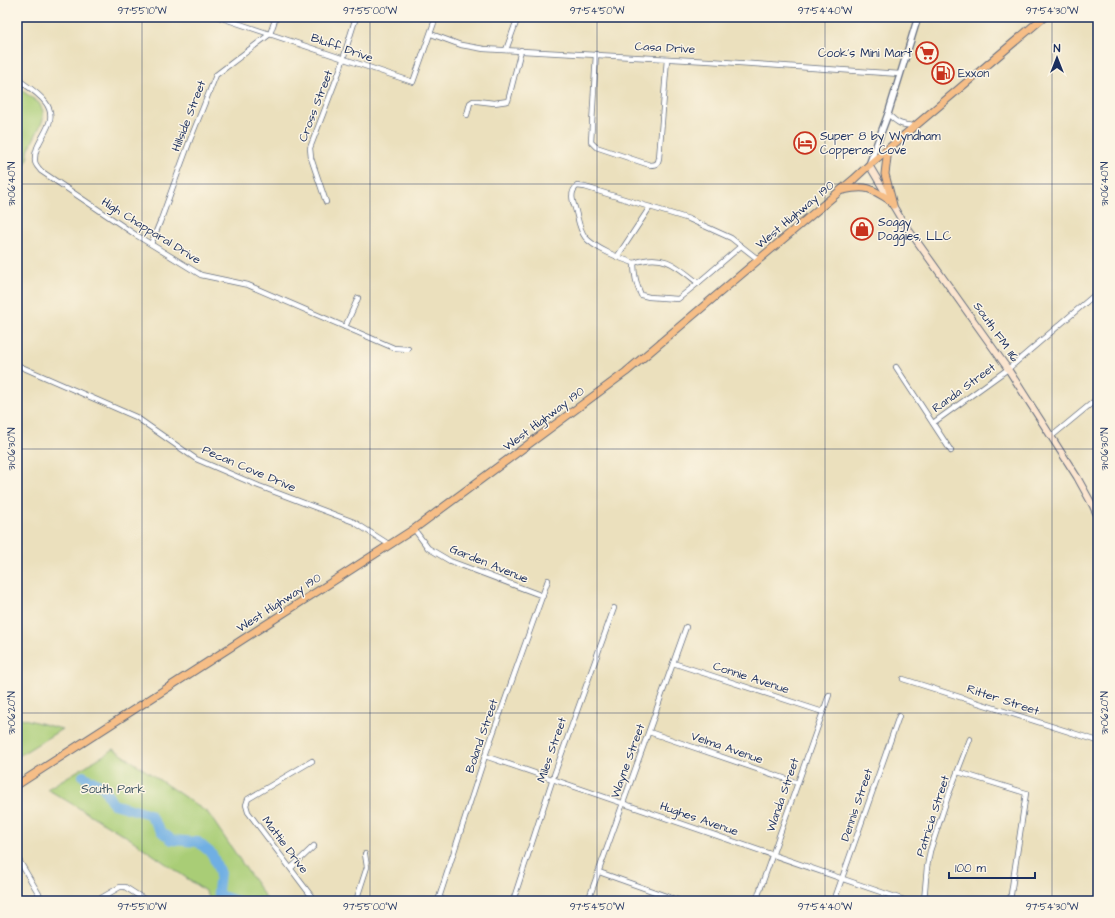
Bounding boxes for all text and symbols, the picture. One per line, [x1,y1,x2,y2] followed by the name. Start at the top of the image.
[117,4,167,18] text: 97°55'10"W
[343,4,398,18] text: 97°55'00"W
[570,4,625,18] text: 97°54'50"W
[798,4,853,18] text: 97°54'40"W
[1026,4,1079,18] text: 97°54'30"W
[309,29,376,67] street label: Bluff Drive
[634,38,696,58] street label: Casa Drive
[1037,38,1077,78] north arrow
[914,40,940,66] supermarket icon: Cook's Mini Mart
[1054,41,1061,56] text: N
[818,45,912,62] place label: Cook's Mini Mart
[930,60,956,86] fuel station icon: Exxon
[958,65,989,82] place label: Exxon
[294,67,338,144] street label: Cross Street
[168,78,210,154] street label: Hillside Street
[820,128,941,159] place label: Super 8 by Wyndham Copperas Cove
[792,130,818,156] hotel icon: Super 8 by Wyndham Copperas Cove
[5,162,19,206] text: 31°06'40"N
[1098,162,1112,206] text: 31°06'40"N
[752,177,839,254] street label: West Highway 190
[97,193,204,270] street label: High Chapparal Drive
[878,214,952,246] place label: Soggy Doggies, LLC
[849,216,875,242] shop icon: Soggy Doggies, LLC
[969,299,1023,366] street label: South FM 116
[929,359,999,417] street label: Randa Street
[500,383,589,456] street label: West Highway 190
[5,428,19,470] text: 31°06'30"N
[1098,428,1112,470] text: 31°06'30"N
[199,442,299,497] street label: Pecan Cove Drive
[447,540,531,588] street label: Garden Avenue
[233,569,326,638] street label: West Highway 190
[711,658,792,698] street label: Connie Avenue
[965,680,1041,720] street label: Ritter Street
[5,691,19,735] text: 31°06'20"N
[1098,691,1112,735] text: 31°06'20"N
[461,697,503,775] street label: Boland Street
[533,715,571,785] street label: Miles Street
[607,721,650,801] street label: Wayne Street
[689,728,766,768] street label: Velma Avenue
[762,755,804,834] street label: Wanda Street
[837,766,877,844] street label: Dennis Street
[912,773,954,859] street label: Patricia Street
[81,781,146,798] park label: South Park
[657,798,741,841] street label: Hughes Avenue
[258,813,312,878] street label: Mattie Drive
[949,854,1035,880] scale bar
[955,860,986,877] text: 100 m
[117,900,167,914] text: 97°55'10"W
[343,900,398,914] text: 97°55'00"W
[570,900,625,914] text: 97°54'50"W
[798,900,853,914] text: 97°54'40"W
[1026,900,1079,914] text: 97°54'30"W

